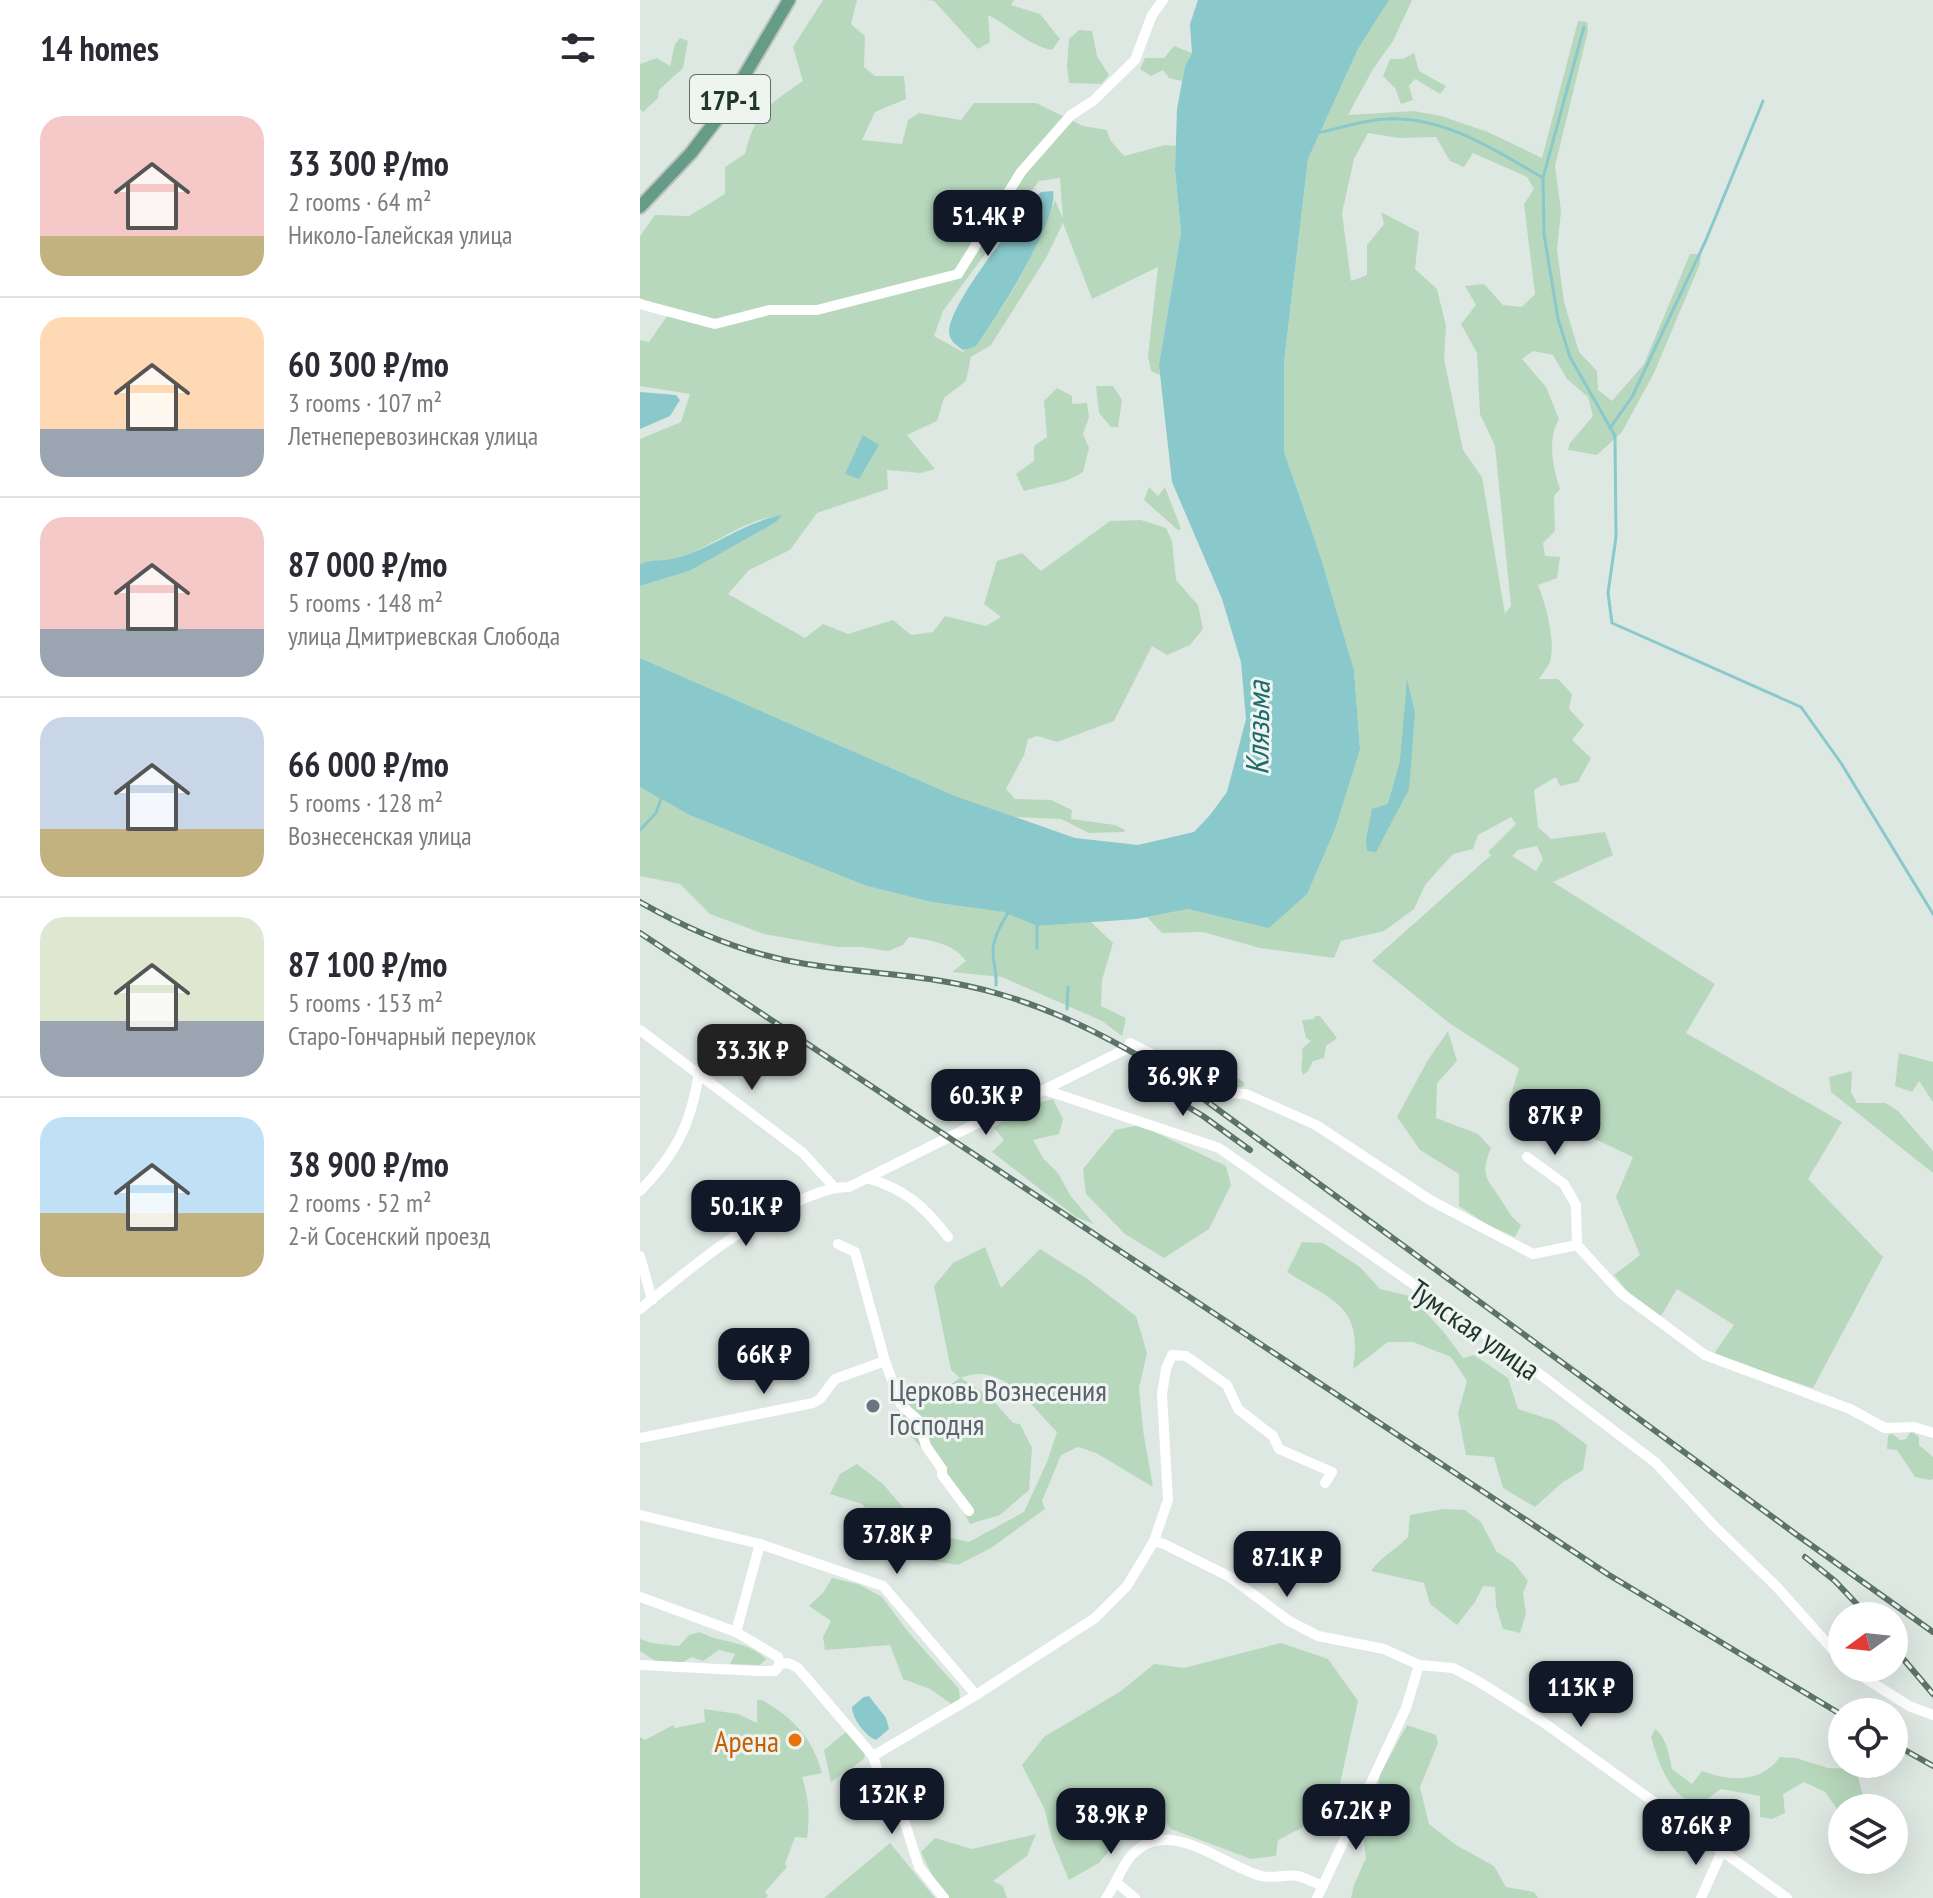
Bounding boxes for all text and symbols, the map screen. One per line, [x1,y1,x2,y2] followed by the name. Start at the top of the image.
[40,26,159,70] text: 14 homes
[556,26,600,70] icon: filters
[690,75,770,123] road number: 17Р-1
[288,141,449,185] text: 33 300 ₽/mo
[104,148,200,244] icon: home
[288,185,432,218] text: 2 rooms · 64 m²
[914,190,1062,258] pin: 51.4K ₽
[951,199,1025,232] text: 51.4K ₽
[288,218,512,251] text: Николо-Галейская улица
[288,342,449,386] text: 60 300 ₽/mo
[104,349,200,445] icon: home
[288,386,442,419] text: 3 rooms · 107 m²
[288,419,538,452] text: Летнеперевозинская улица
[288,542,448,586] text: 87 000 ₽/mo
[104,549,200,645] icon: home
[288,586,443,619] text: 5 rooms · 148 m²
[288,619,560,652] text: улица Дмитриевская Слобода
[1235,679,1279,775] water label: Клязьма
[288,742,449,786] text: 66 000 ₽/mo
[104,749,200,845] icon: home
[288,786,443,819] text: 5 rooms · 128 m²
[288,819,472,852] text: Вознесенская улица
[288,942,448,986] text: 87 100 ₽/mo
[104,949,200,1045] icon: home
[288,986,443,1019] text: 5 rooms · 153 m²
[288,1019,536,1052] text: Старо-Гончарный переулок
[678,1024,826,1092] pin: 33.3K ₽
[715,1033,789,1066] text: 33.3K ₽
[1109,1050,1257,1118] pin: 36.9K ₽
[1146,1059,1220,1092] text: 36.9K ₽
[912,1069,1060,1137] pin: 60.3K ₽
[949,1078,1023,1111] text: 60.3K ₽
[1499,1089,1611,1157] pin: 87K ₽
[1527,1098,1583,1131] text: 87K ₽
[288,1142,449,1186] text: 38 900 ₽/mo
[104,1149,200,1245] icon: home
[672,1180,820,1248] pin: 50.1K ₽
[288,1186,432,1219] text: 2 rooms · 52 m²
[709,1189,783,1222] text: 50.1K ₽
[288,1219,490,1252] text: 2-й Сосенский проезд
[1402,1270,1548,1388] street label: Тумская улица
[708,1328,820,1396] pin: 66K ₽
[736,1337,792,1370] text: 66K ₽
[889,1370,1107,1443] place label: Церковь Вознесения Господня
[864,1397,882,1415] marker: Церковь Вознесения Господня
[823,1508,971,1576] pin: 37.8K ₽
[862,1517,932,1550] text: 37.8K ₽
[1213,1531,1361,1599] pin: 87.1K ₽
[1252,1540,1322,1573] text: 87.1K ₽
[1828,1602,1908,1682] north arrow
[1828,1602,1908,1874] map controls
[1516,1661,1646,1729] pin: 113K ₽
[1547,1670,1615,1703] text: 113K ₽
[1828,1698,1908,1778] button: locate
[714,1721,779,1760] place label: Арена
[786,1731,804,1749] marker: Арена
[827,1768,957,1836] pin: 132K ₽
[858,1777,926,1810] text: 132K ₽
[1282,1784,1430,1852] pin: 67.2K ₽
[1037,1788,1185,1856] pin: 38.9K ₽
[1321,1793,1391,1826] text: 67.2K ₽
[1828,1794,1908,1874] button: layers
[1074,1797,1148,1830] text: 38.9K ₽
[1622,1799,1770,1867] pin: 87.6K ₽
[1661,1808,1731,1841] text: 87.6K ₽

